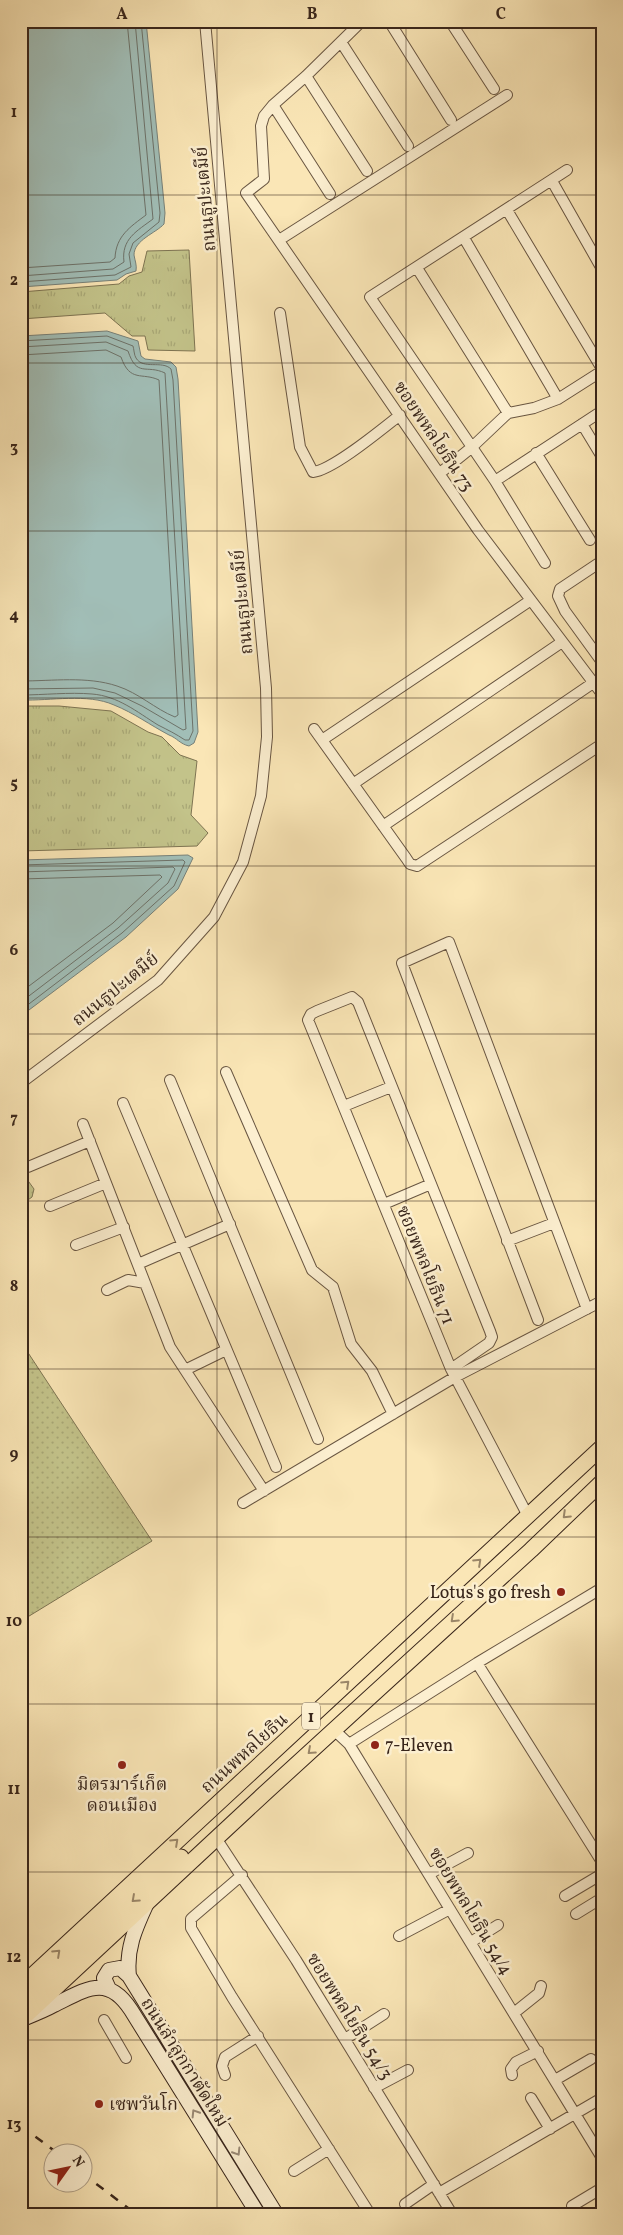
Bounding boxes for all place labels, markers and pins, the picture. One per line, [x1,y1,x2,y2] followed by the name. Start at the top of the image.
[430,1581,551,1606] place label: Lotus's go fresh
[555,1586,567,1598] marker: Lotus's go fresh
[385,1734,453,1759] place label: 7-Eleven
[369,1739,381,1751] marker: 7-Eleven
[116,1759,128,1771] marker: มิตรมาร์เก็ต ดอนเมือง
[77,1773,167,1819] place label: มิตรมาร์เก็ต ดอนเมือง
[109,2091,178,2118] place label: เซพวันโก
[93,2098,105,2110] marker: เซพวันโก

